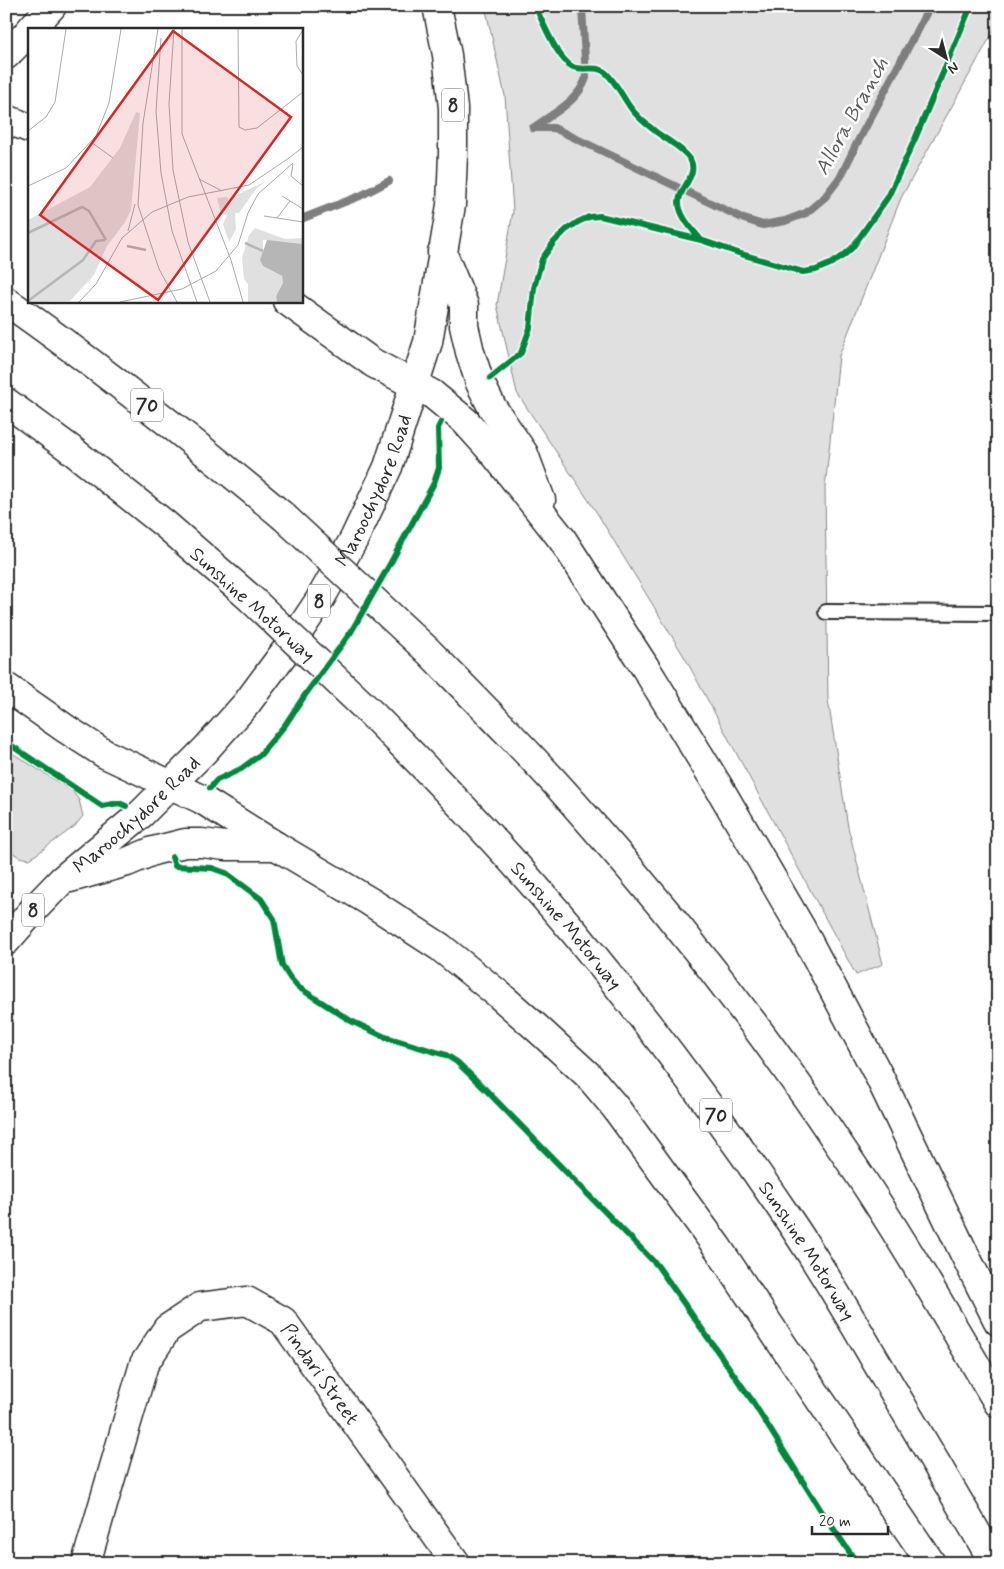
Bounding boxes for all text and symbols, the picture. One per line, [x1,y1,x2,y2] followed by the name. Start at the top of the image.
[28,28,302,302] inset map
[922,32,972,82] north arrow
[808,53,896,180] water label: Allora Branch
[944,58,962,78] text: N
[442,88,464,122] road number: 8
[131,388,163,422] road number: 70
[329,411,419,572] street label: Maroochydore Road
[183,541,321,669] street label: Sunshine Motorway
[308,584,330,618] road number: 8
[68,750,207,880] street label: Maroochydore Road
[504,856,628,996] street label: Sunshine Motorway
[22,894,44,926] road number: 8
[700,1098,732,1132] road number: 70
[752,1176,861,1326] street label: Sunshine Motorway
[274,1318,365,1431] street label: Pindari Street
[812,1504,888,1536] scale bar
[819,1512,851,1532] text: 20 m

